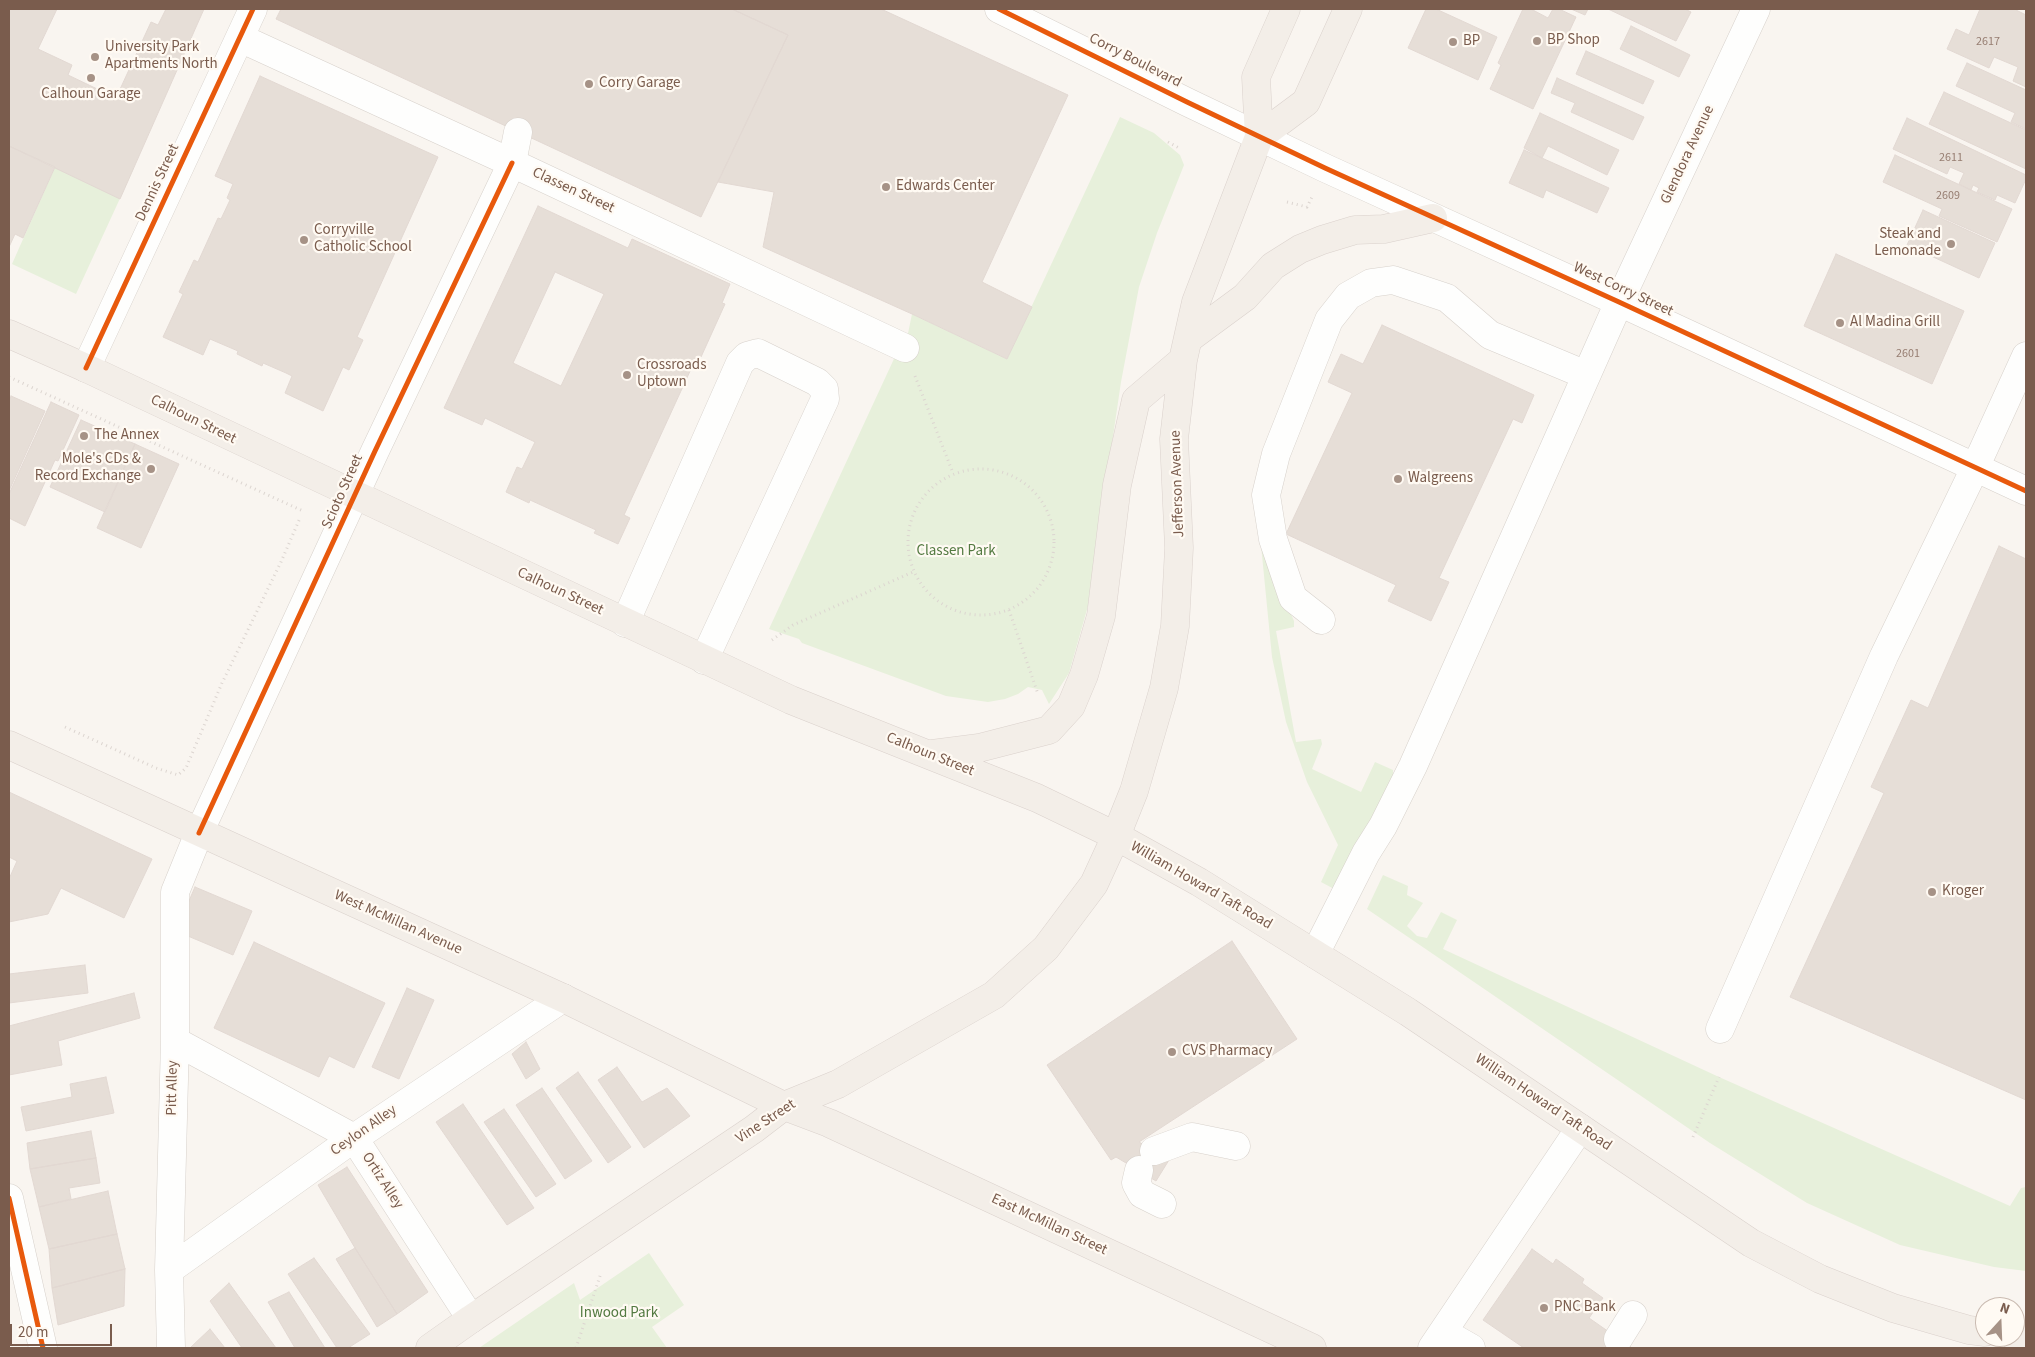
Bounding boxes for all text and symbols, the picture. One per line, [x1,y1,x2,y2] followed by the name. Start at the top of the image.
[1086,30,1184,92] street label: Corry Boulevard
[1547,32,1600,50] place label: BP Shop
[1463,33,1480,51] place label: BP
[1531,35,1543,47] marker: BP Shop
[1976,35,2000,49] house number: 2617
[1447,36,1459,48] marker: BP
[105,39,218,74] place label: University Park Apartments North
[89,51,101,63] marker: University Park Apartments North
[85,72,97,84] marker: Calhoun Garage
[599,75,681,93] place label: Corry Garage
[583,78,595,90] marker: Corry Garage
[41,86,141,104] place label: Calhoun Garage
[1657,103,1719,207] street label: Glendora Avenue
[132,141,184,225] street label: Dennis Street
[1939,151,1963,165] house number: 2611
[529,164,617,218] street label: Classen Street
[896,178,995,196] place label: Edwards Center
[880,181,892,193] marker: Edwards Center
[1936,189,1960,203] house number: 2609
[314,222,412,257] place label: Corryville Catholic School
[1874,226,1941,261] place label: Steak and Lemonade
[298,234,310,246] marker: Corryville Catholic School
[1945,238,1957,250] marker: Steak and Lemonade
[1570,259,1676,321] street label: West Corry Street
[1850,314,1940,332] place label: Al Madina Grill
[1834,317,1846,329] marker: Al Madina Grill
[1896,347,1920,361] house number: 2601
[637,357,706,392] place label: Crossroads Uptown
[621,369,633,381] marker: Crossroads Uptown
[147,391,239,449] street label: Calhoun Street
[94,427,159,445] place label: The Annex
[78,430,90,442] marker: The Annex
[1167,430,1189,538] street label: Jefferson Avenue
[35,451,141,486] place label: Mole's CDs & Record Exchange
[319,452,367,532] street label: Scioto Street
[145,463,157,475] marker: Mole's CDs & Record Exchange
[1408,470,1473,488] place label: Walgreens
[1392,473,1404,485] marker: Walgreens
[916,543,996,561] park label: Classen Park
[514,564,606,620] street label: Calhoun Street
[883,729,977,781] street label: Calhoun Street
[1127,838,1275,934] street label: William Howard Taft Road
[1942,883,1984,901] place label: Kroger
[1926,886,1938,898] marker: Kroger
[331,887,465,959] street label: West McMillan Avenue
[1182,1043,1272,1061] place label: CVS Pharmacy
[1166,1046,1178,1058] marker: CVS Pharmacy
[1471,1051,1615,1155] street label: William Howard Taft Road
[164,1060,182,1116] street label: Pitt Alley
[733,1096,799,1148] street label: Vine Street
[327,1102,401,1160] street label: Ceylon Alley
[357,1149,407,1213] street label: Ortiz Alley
[988,1190,1110,1260] street label: East McMillan Street
[1975,1297,2025,1347] north arrow
[1997,1298,2013,1320] text: N
[1554,1299,1616,1317] place label: PNC Bank
[1538,1302,1550,1314] marker: PNC Bank
[580,1305,658,1323] park label: Inwood Park
[12,1314,115,1346] scale bar
[18,1322,48,1343] text: 20 m

